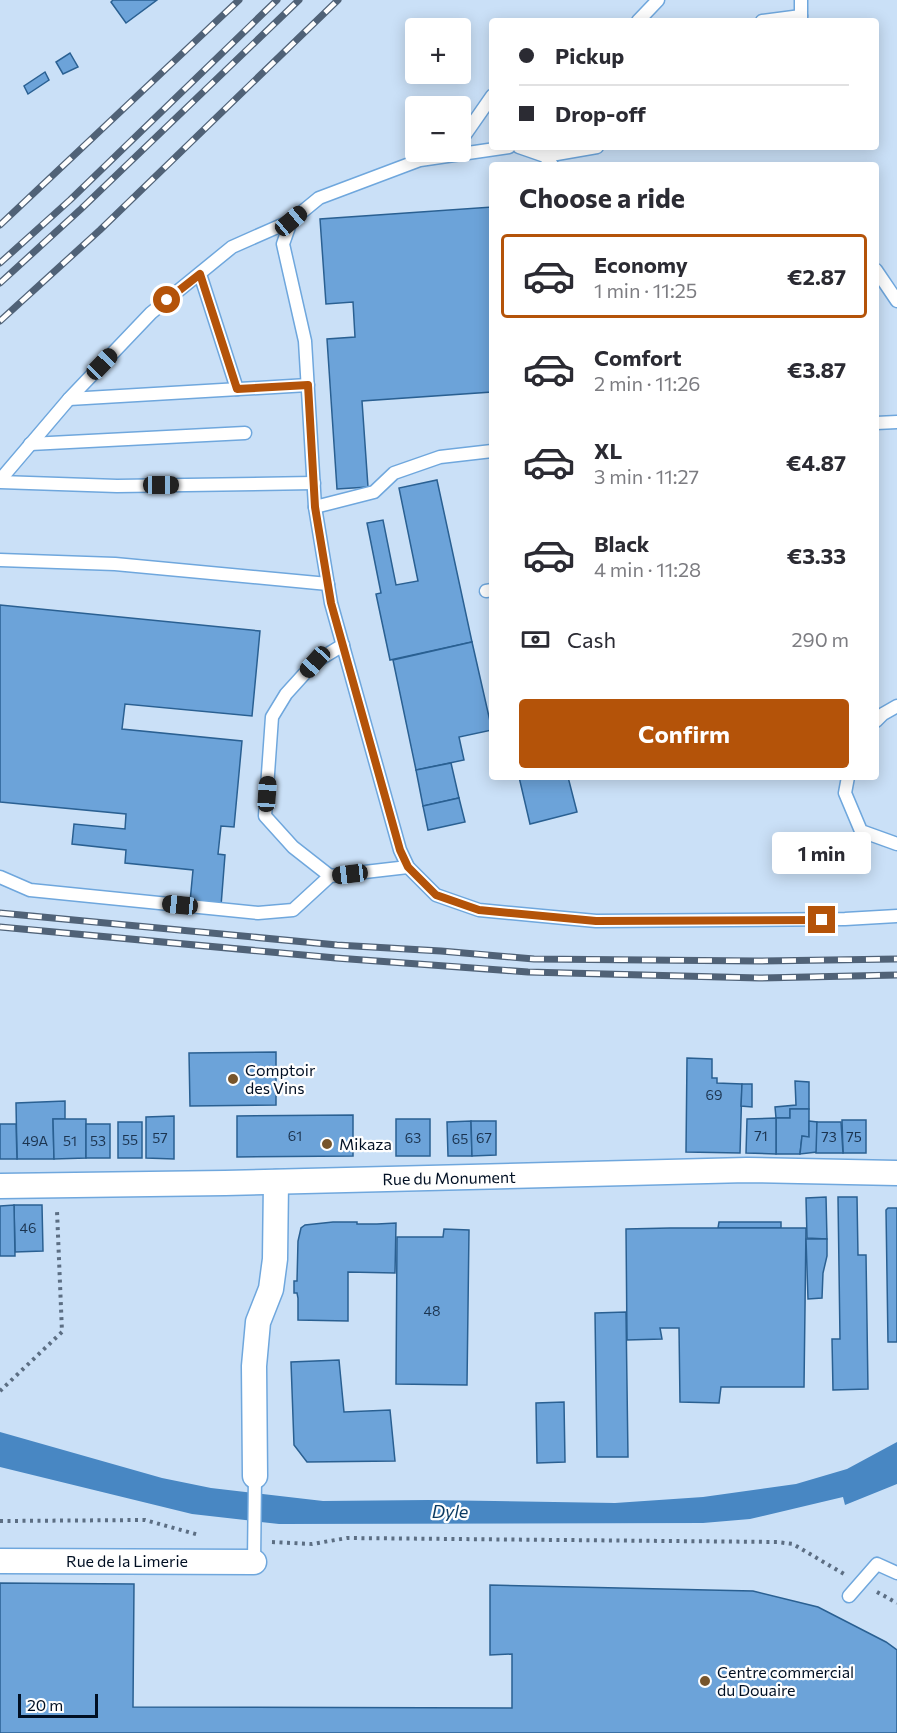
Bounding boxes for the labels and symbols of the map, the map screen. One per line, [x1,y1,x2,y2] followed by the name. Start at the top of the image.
[271,203,311,239] car
[153,286,180,313] route start
[83,345,121,383] car
[143,476,179,494] car
[296,643,334,681] car
[257,775,277,813] car
[772,833,872,875] callout: 1 min
[331,863,369,885] car
[161,894,199,916] car
[808,906,835,933] route end
[245,1060,316,1097] place label: Comptoir des Vins
[226,1072,240,1086] marker: Comptoir des Vins
[706,1086,722,1103] house number: 69
[288,1127,302,1144] house number: 61
[754,1127,768,1144] house number: 71
[821,1128,837,1145] house number: 73
[846,1128,862,1145] house number: 75
[152,1129,168,1146] house number: 57
[405,1129,421,1146] house number: 63
[476,1129,492,1146] house number: 67
[452,1130,468,1147] house number: 65
[122,1131,138,1148] house number: 55
[22,1132,48,1149] house number: 49A
[63,1132,77,1149] house number: 51
[90,1132,106,1149] house number: 53
[339,1134,392,1153] place label: Mikaza
[320,1137,334,1151] marker: Mikaza
[382,1167,516,1188] street label: Rue du Monument
[20,1219,36,1236] house number: 46
[424,1302,440,1319] house number: 48
[432,1500,469,1522] water label: Dyle
[66,1551,188,1570] street label: Rue de la Limerie
[717,1662,854,1699] place label: Centre commercial du Douaire
[698,1674,712,1688] marker: Centre commercial du Douaire
[18,1691,98,1718] scale bar

